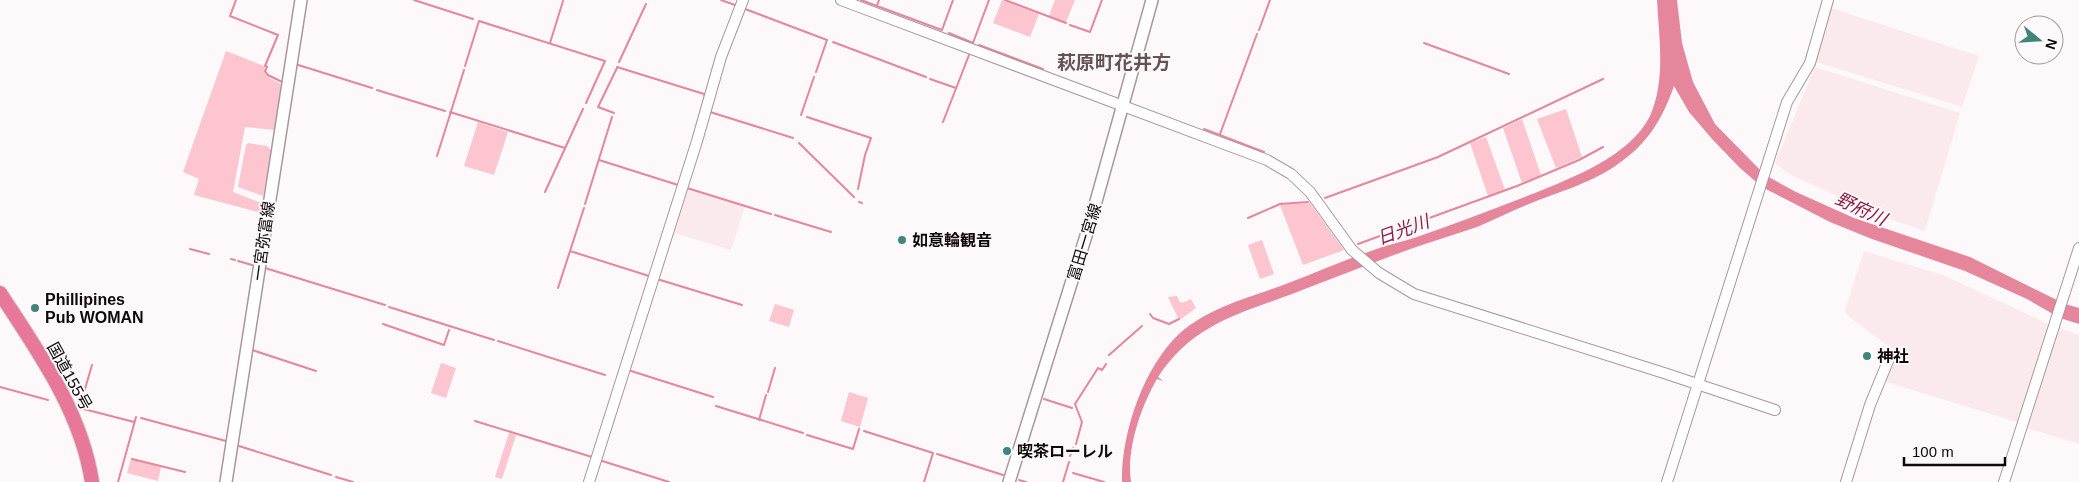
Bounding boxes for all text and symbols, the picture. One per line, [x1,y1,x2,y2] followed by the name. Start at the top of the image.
[2014,15,2064,65] north arrow
[2042,37,2061,51] text: N
[1057,52,1171,73] district label: 萩原町花井方
[1832,189,1892,230] water label: 野府川
[250,200,277,282] street label: 一宮弥富線
[1065,201,1104,283] street label: 富田一宮線
[1374,211,1434,249] water label: 日光川
[912,231,992,249] place label: 如意輪観音
[896,234,908,246] marker: 如意輪観音
[45,291,144,326] place label: Phillipines Pub WOMAN
[29,302,41,314] marker: Phillipines Pub WOMAN
[44,339,95,413] street label: 国道155号
[1877,347,1909,365] place label: 神社
[1861,350,1873,362] marker: 神社
[1904,434,2005,466] scale bar
[1017,443,1113,460] place label: 喫茶ローレル
[1912,443,1954,460] text: 100 m
[1001,445,1013,457] marker: 喫茶ローレル

